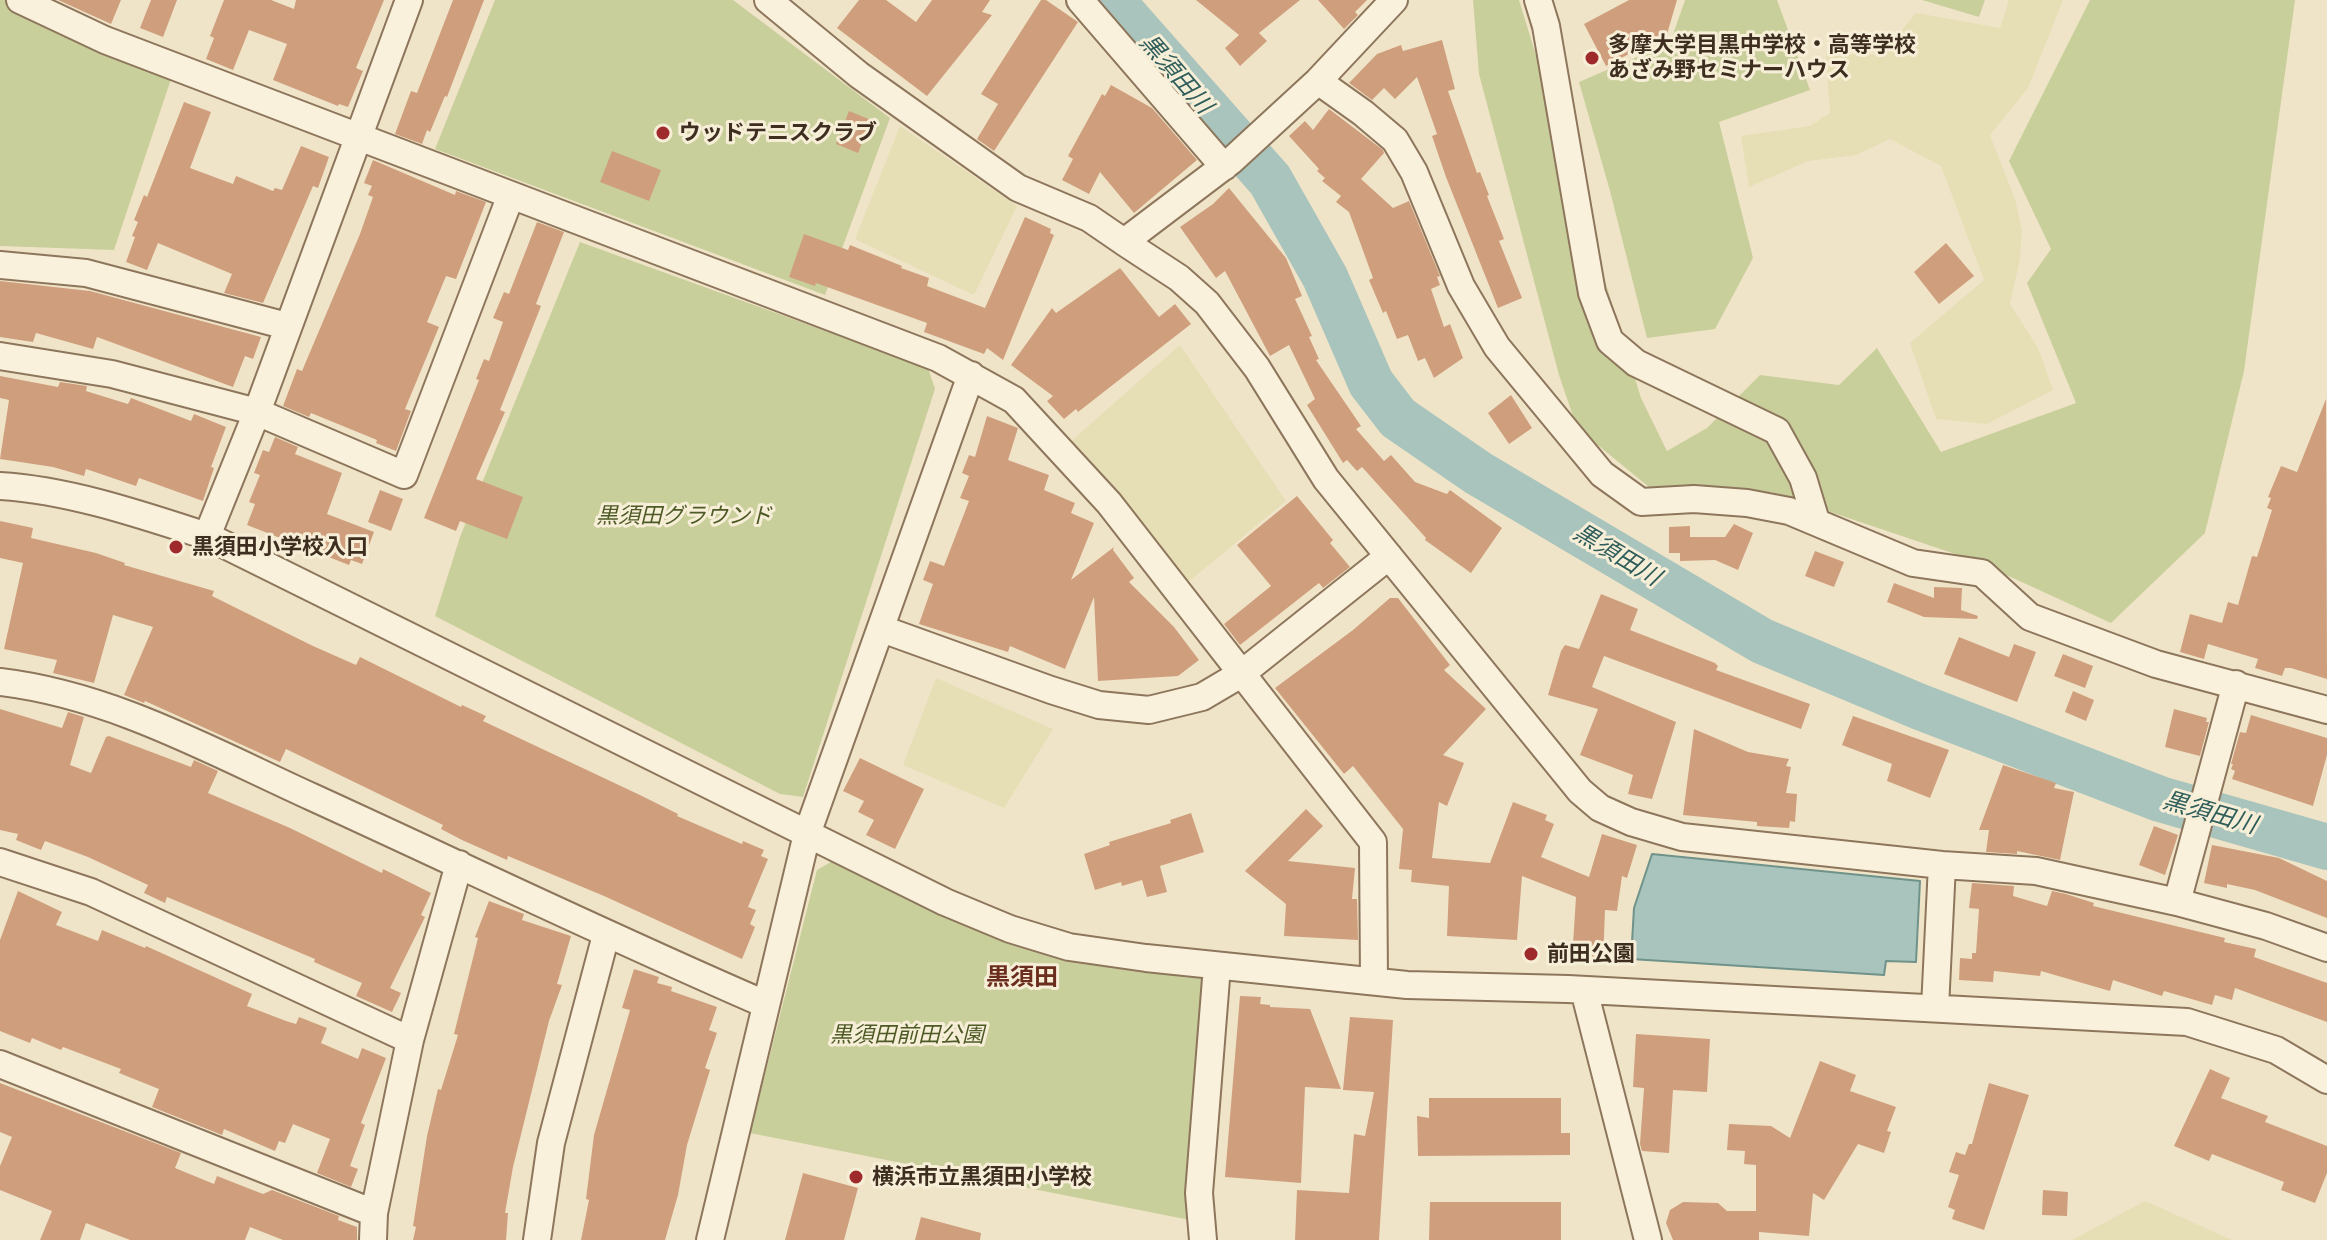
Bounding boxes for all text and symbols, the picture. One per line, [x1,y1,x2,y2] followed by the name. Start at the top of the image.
[1134,28,1218,120] water label: 黒須田川
[1608,32,1916,84] place label: 多摩大学目黒中学校・高等学校 あざみ野セミナーハウス
[1583,49,1601,67] marker: 多摩大学目黒中学校・高等学校 あざみ野セミナーハウス
[679,120,877,146] place label: ウッドテニスクラブ
[654,124,672,142] marker: ウッドテニスクラブ
[596,503,772,529] park label: 黒須田グラウンド
[1568,518,1666,592] water label: 黒須田川
[192,534,368,560] place label: 黒須田小学校入口
[167,538,185,556] marker: 黒須田小学校入口
[2160,786,2260,840] water label: 黒須田川
[1547,941,1635,967] place label: 前田公園
[1522,945,1540,963] marker: 前田公園
[986,964,1058,992] district label: 黒須田
[830,1022,984,1048] park label: 黒須田前田公園
[872,1164,1092,1190] place label: 横浜市立黒須田小学校
[847,1168,865,1186] marker: 横浜市立黒須田小学校

